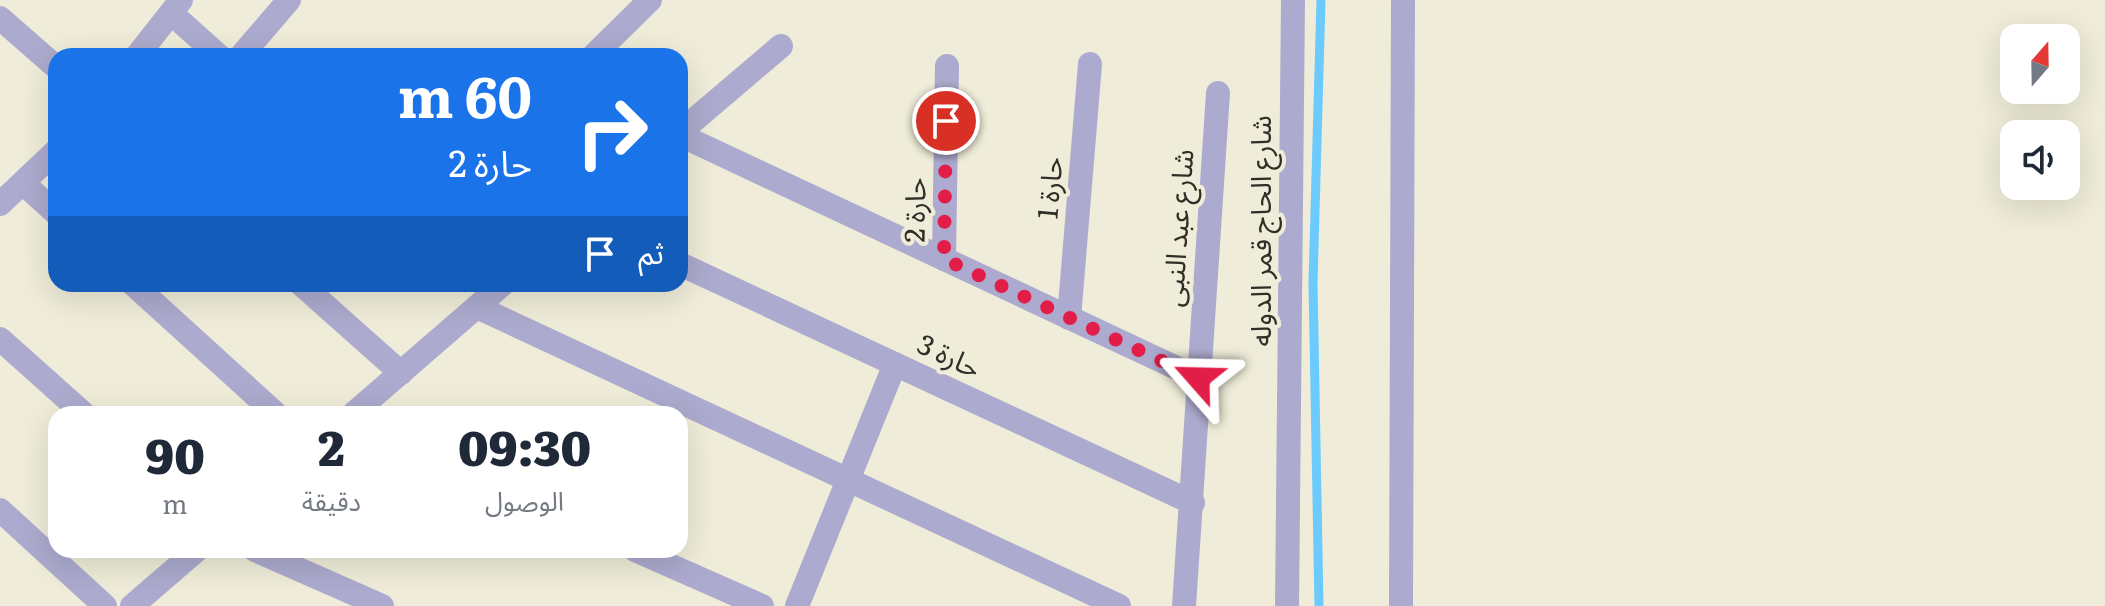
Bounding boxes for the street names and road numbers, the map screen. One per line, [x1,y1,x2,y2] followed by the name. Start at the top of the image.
[1238,115,1282,347] street label: شارع الحاج قمر الدوله
[1150,148,1204,308] street label: شارع عبد النبى
[1024,155,1072,221] street label: حارة 1
[891,177,935,243] street label: حارة 2
[911,321,989,387] street label: حارة 3

